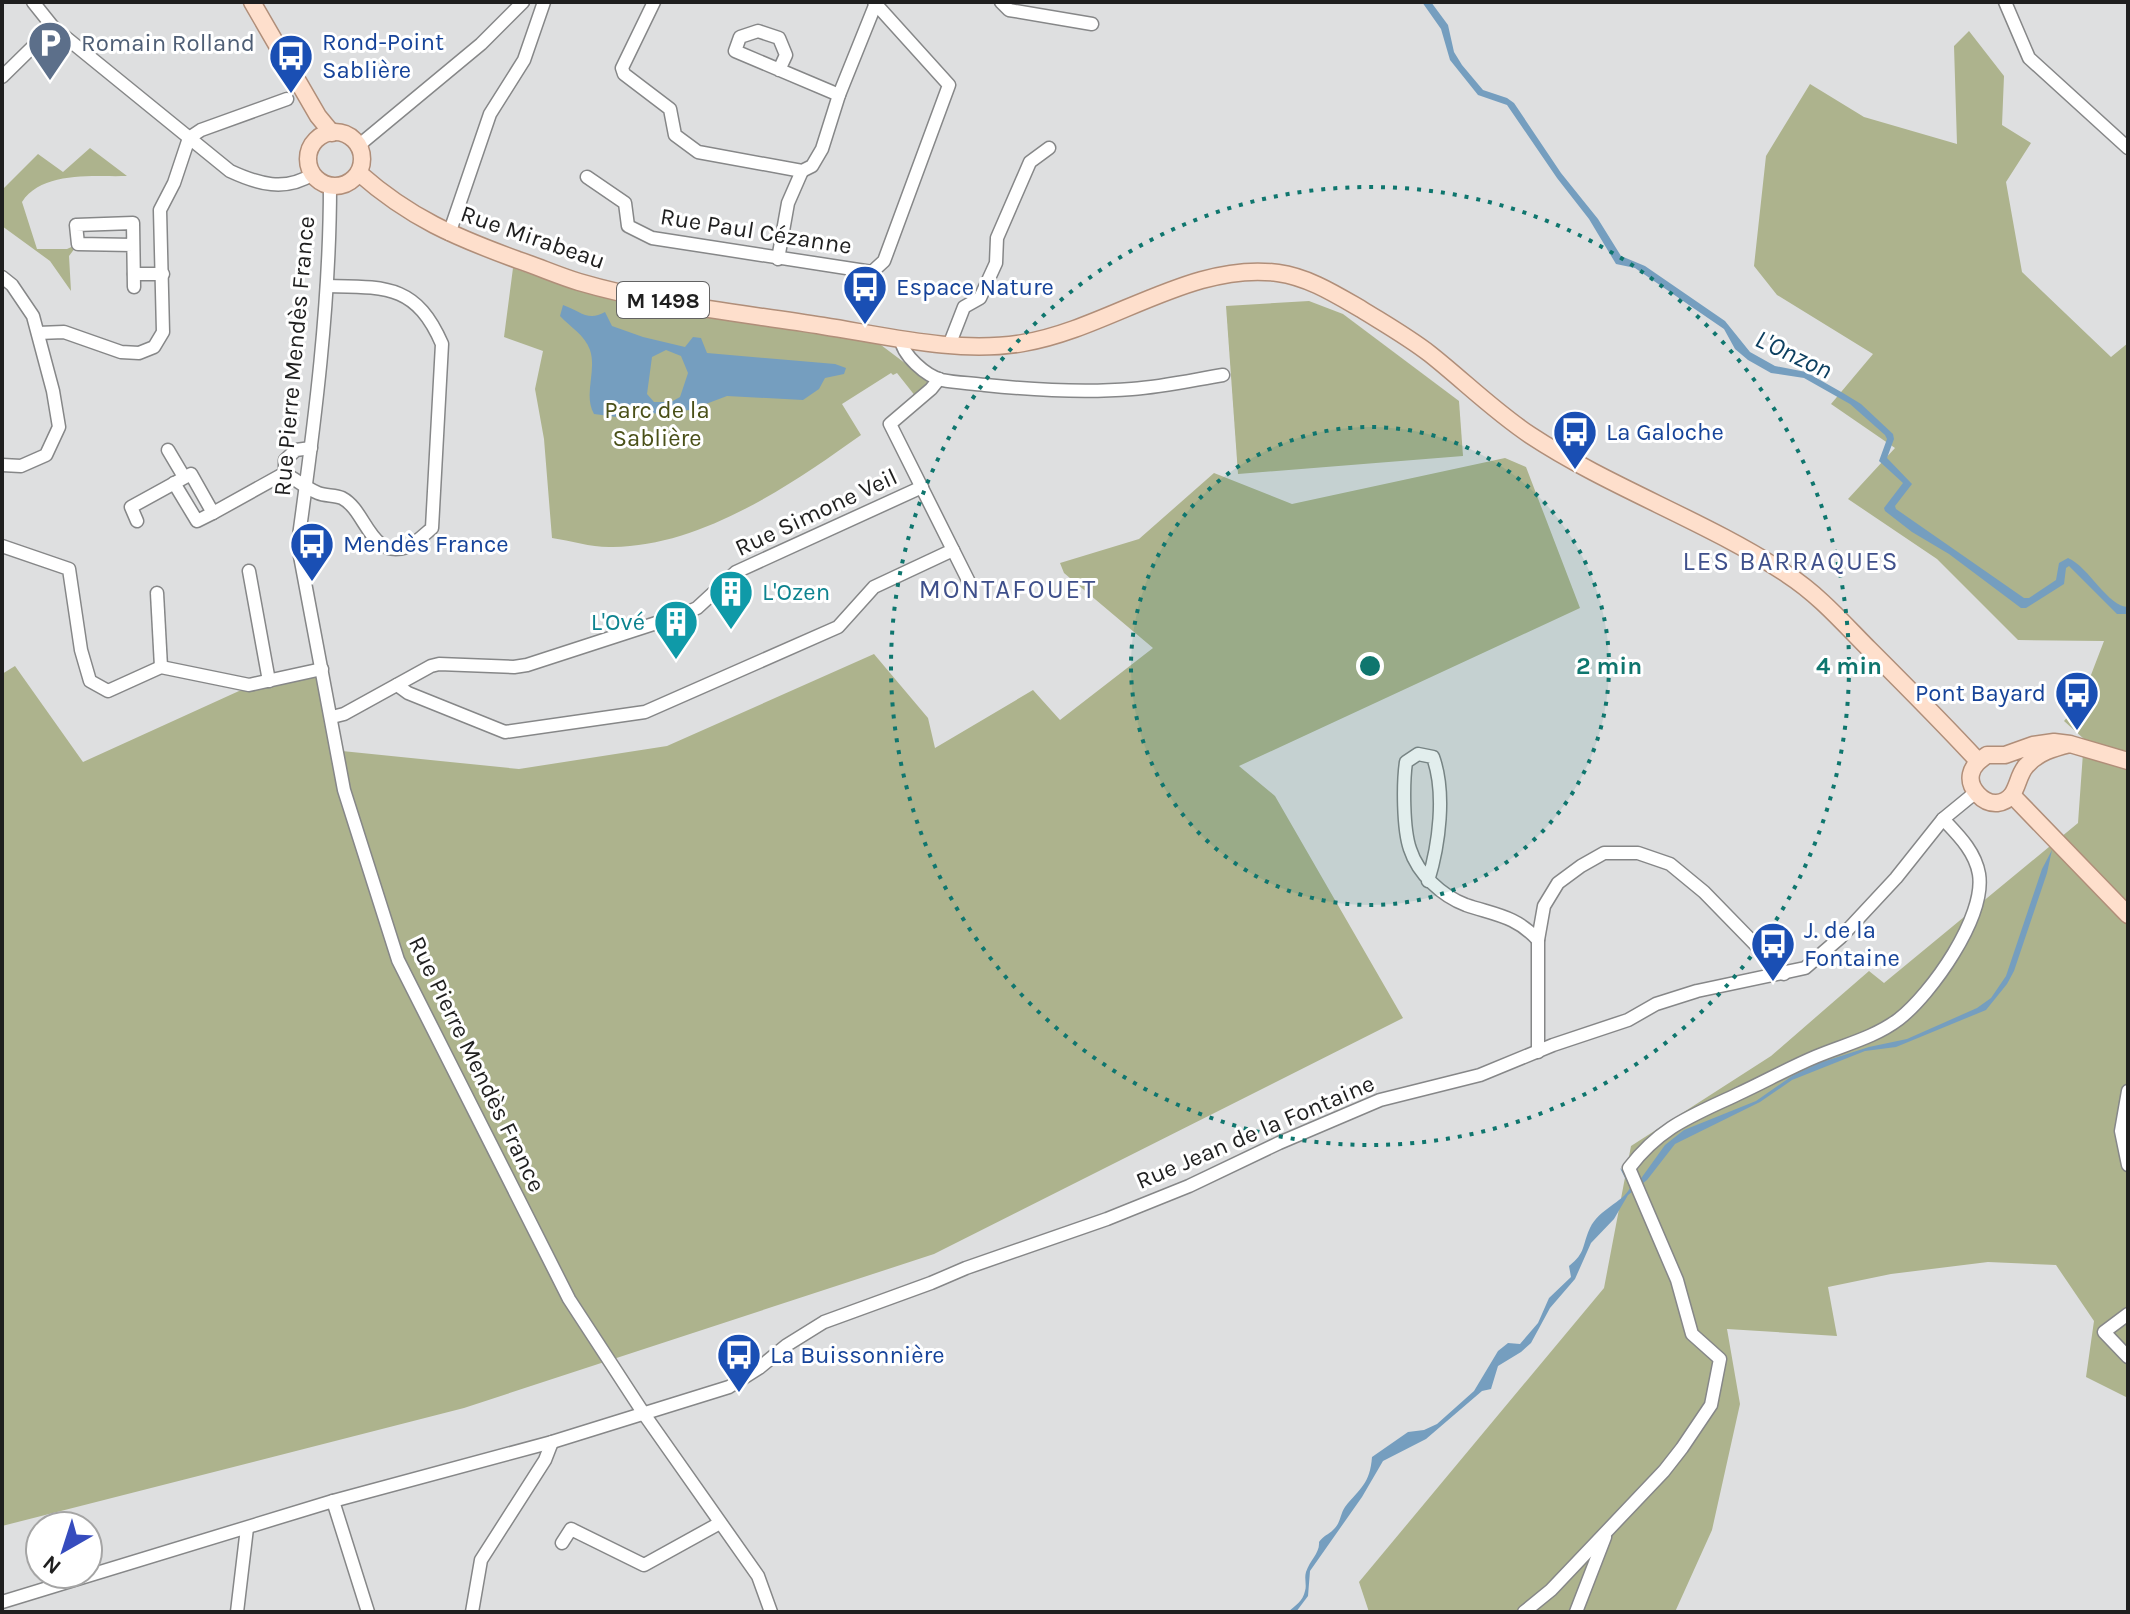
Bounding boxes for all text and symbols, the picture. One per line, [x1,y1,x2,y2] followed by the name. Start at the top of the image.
[26,19,74,82] parking icon: Romain Rolland
[322,28,444,84] place label: Rond-Point Sablière
[81,29,255,57] place label: Romain Rolland
[267,32,315,95] bus stop icon: Rond-Point Sablière
[457,199,609,275] street label: Rue Mirabeau
[658,202,854,260] street label: Rue Paul Cézanne
[268,215,320,497] street label: Rue Pierre Mendès France
[841,263,889,326] bus stop icon: Espace Nature
[896,273,1054,301] place label: Espace Nature
[617,282,709,318] road number: M 1498
[1750,323,1837,386] water label: L'Onzon
[604,396,710,452] park label: Parc de la Sablière
[1551,408,1599,471] bus stop icon: La Galoche
[1606,418,1724,446] place label: La Galoche
[730,462,902,562] street label: Rue Simone Veil
[288,520,336,583] bus stop icon: Mendès France
[343,530,509,558] place label: Mendès France
[1683,546,1899,577] district label: LES BARRAQUES
[707,568,755,631] building icon: L'Ozen
[919,574,1097,605] district label: MONTAFOUET
[762,578,830,606] place label: L'Ozen
[652,598,700,661] building icon: L'Ové
[591,608,645,636] place label: L'Ové
[1356,652,1384,680] centre of rings
[1576,652,1642,680] text: 2 min
[1816,652,1882,680] text: 4 min
[2053,669,2101,732] bus stop icon: Pont Bayard
[1915,679,2046,707] place label: Pont Bayard
[1804,916,1900,972] place label: J. de la Fontaine
[1749,920,1797,983] bus stop icon: J. de la Fontaine
[403,932,551,1196] street label: Rue Pierre Mendès France
[1132,1069,1378,1195] street label: Rue Jean de la Fontaine
[715,1331,763,1394] bus stop icon: La Buissonnière
[770,1341,945,1369] place label: La Buissonnière
[24,1510,104,1590] north arrow
[38,1550,66,1580] text: N

